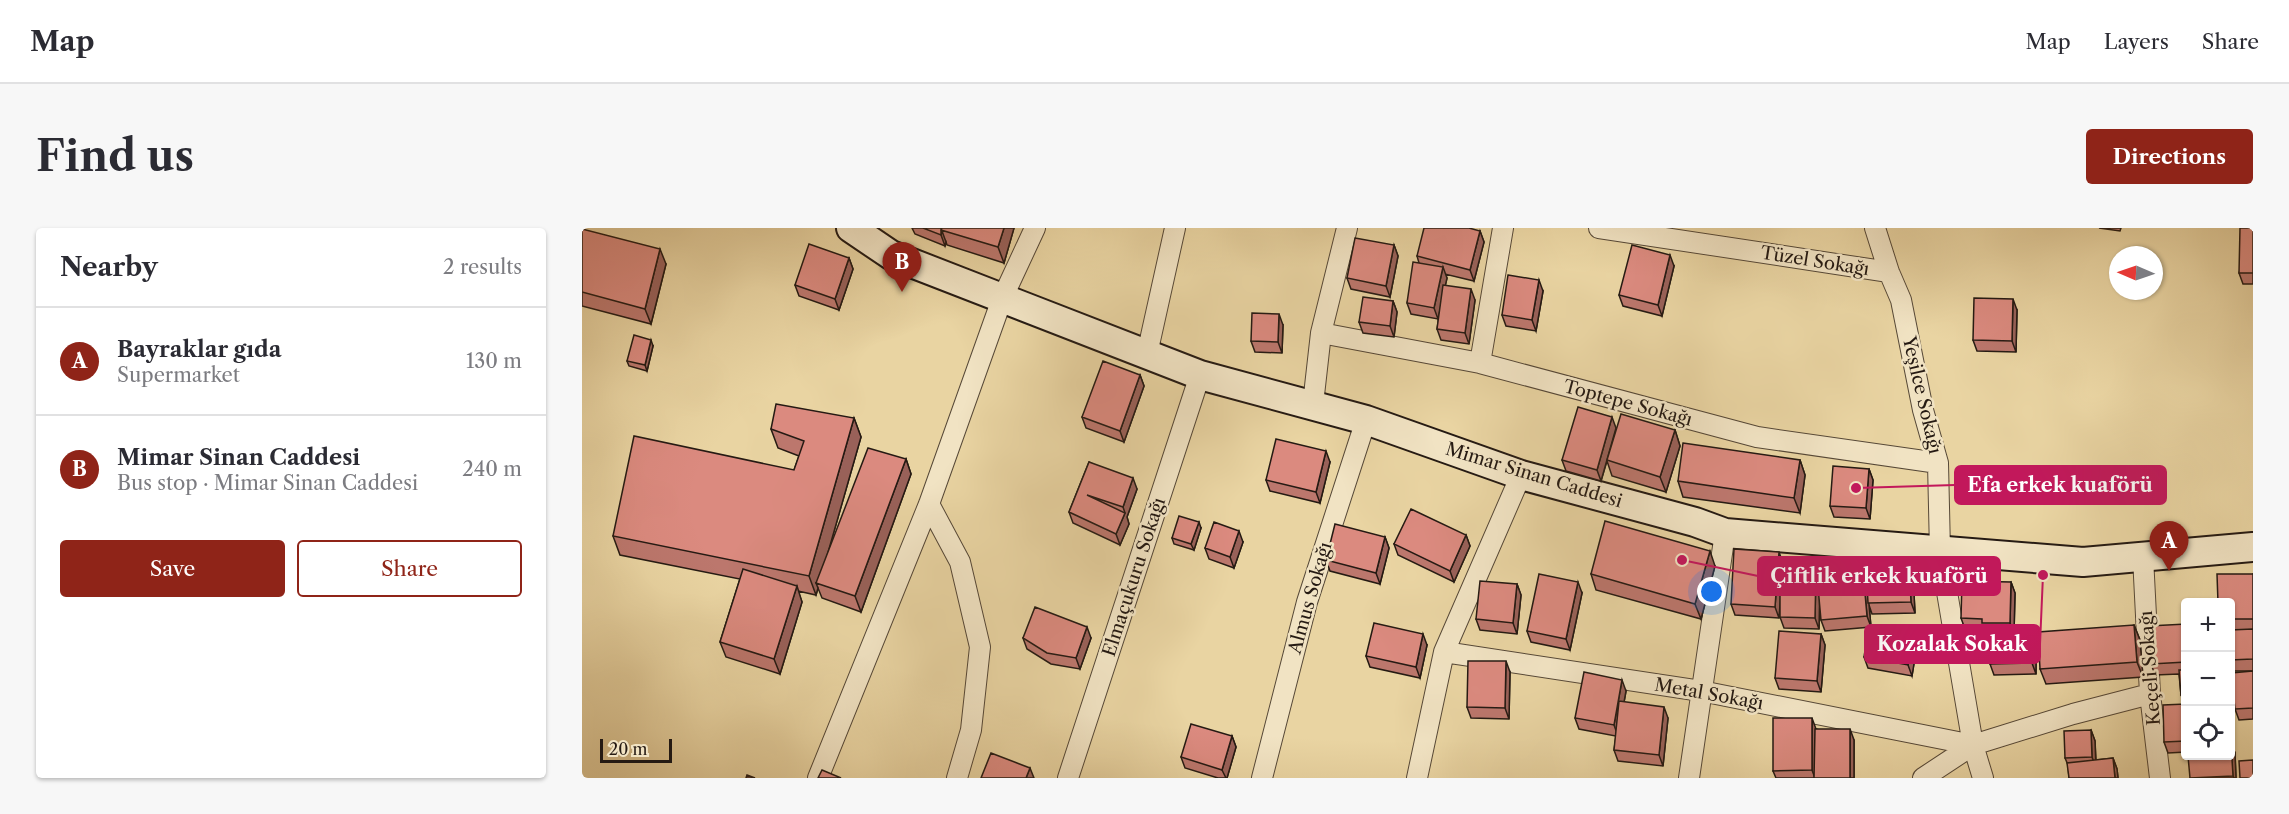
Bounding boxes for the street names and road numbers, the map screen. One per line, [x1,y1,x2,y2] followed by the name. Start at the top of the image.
[1759,242,1871,280] street label: Tüzel Sokağı
[1898,333,1946,456] street label: Yeşilce Sokağı
[1561,375,1695,431] street label: Toptepe Sokağı
[1443,438,1626,513] street label: Mimar Sinan Caddesi
[1098,494,1170,659] street label: Elmaçukuru Sokağı
[1283,539,1337,657] street label: Almus Sokağı
[2135,609,2165,726] street label: Keçeli Sokağı
[1653,674,1766,714] street label: Metal Sokağı

